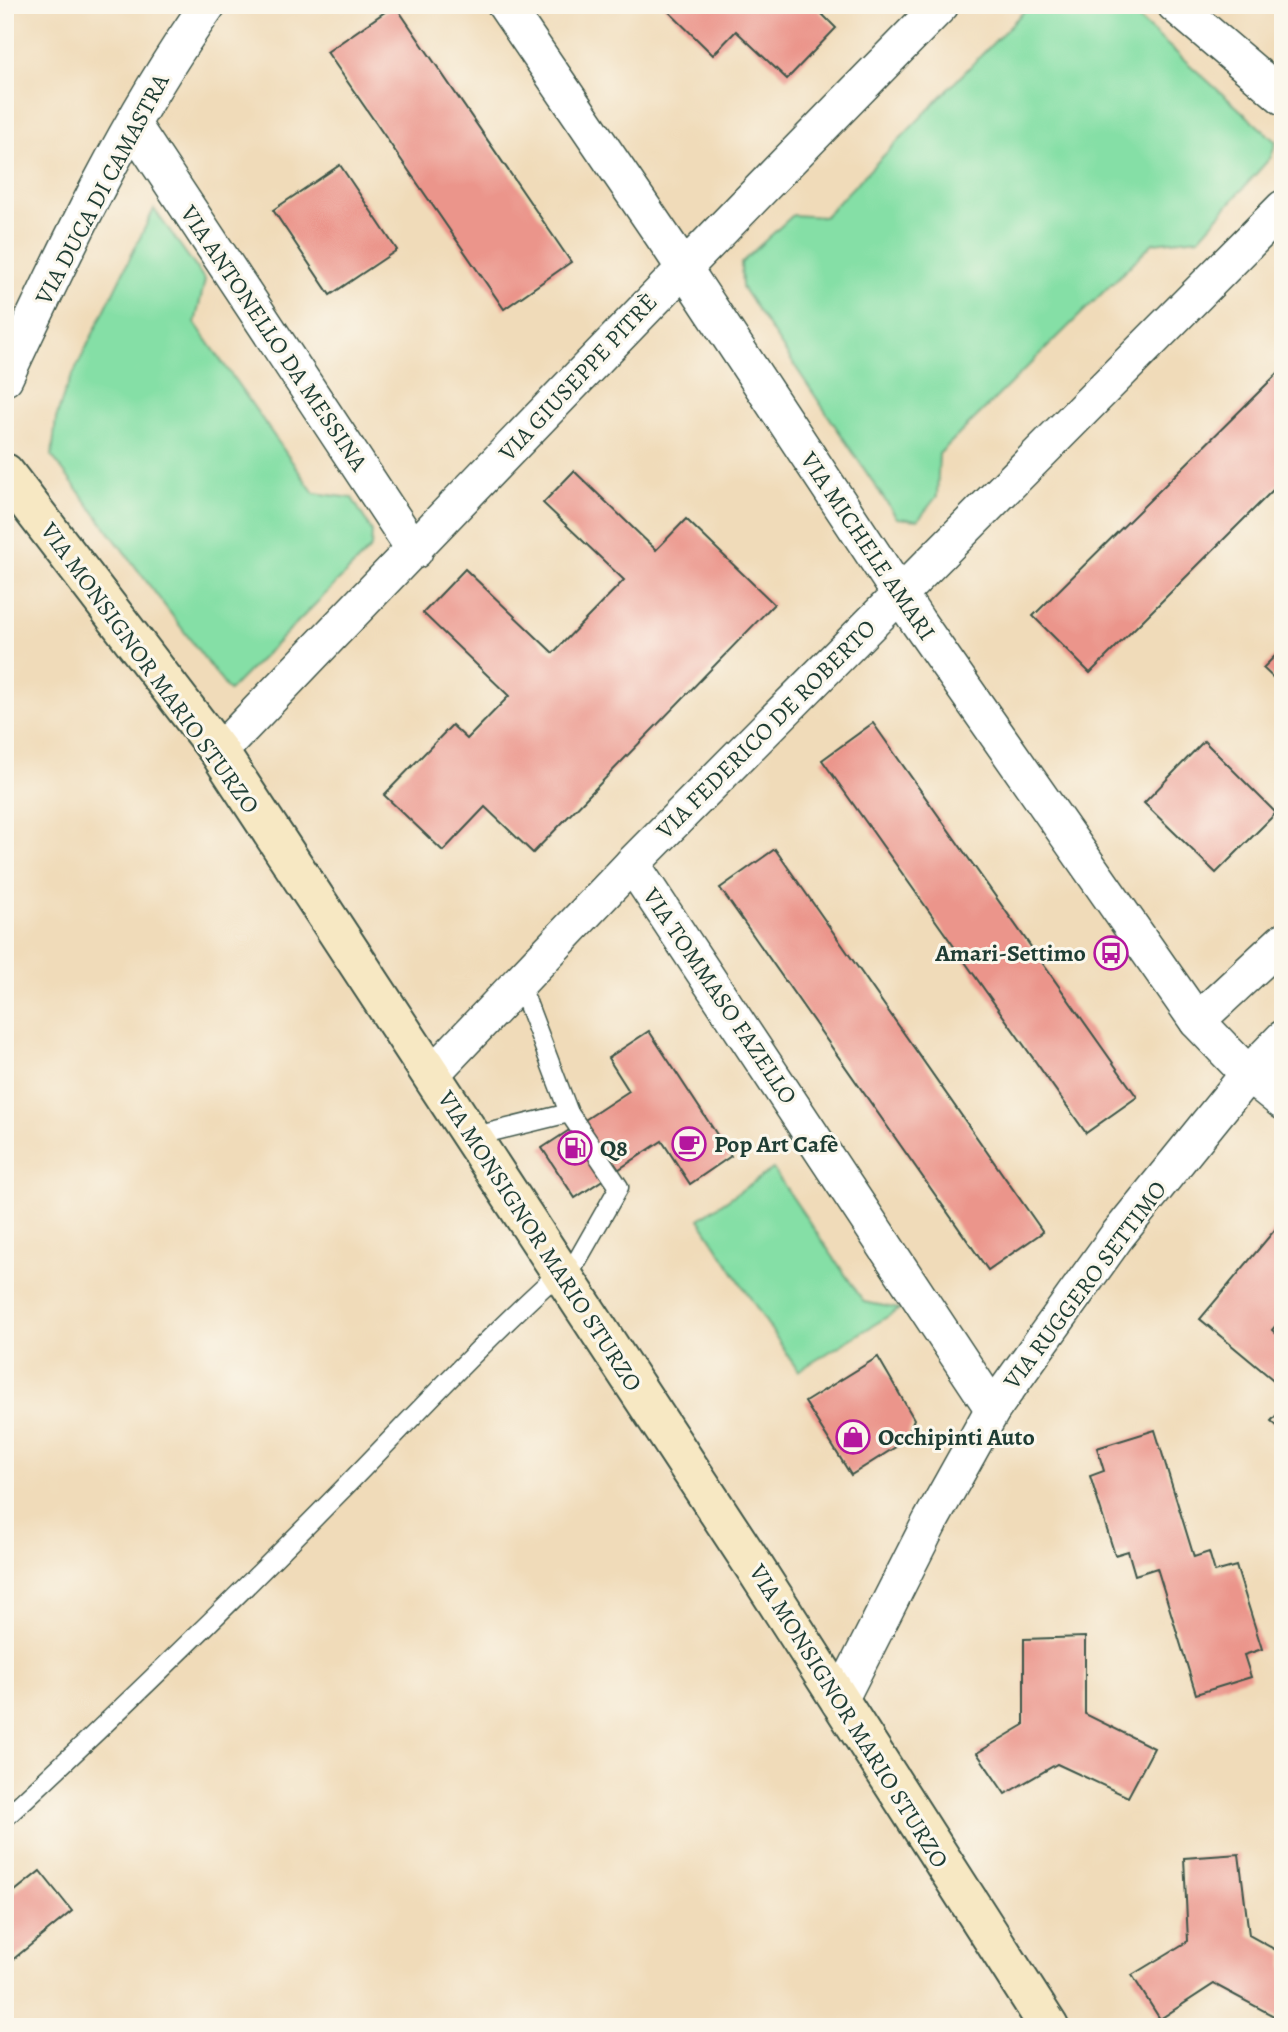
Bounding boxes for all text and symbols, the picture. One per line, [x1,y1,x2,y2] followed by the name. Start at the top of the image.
[27,67,177,311] street label: VIA DUCA DI CAMASTRA
[172,198,376,478] street label: VIA ANTONELLO DA MESSINA
[491,286,664,469] street label: VIA GIUSEPPE PITRÈ
[793,445,943,646] street label: VIA MICHELE AMARI
[33,515,267,820] street label: VIA MONSIGNOR MARIO STURZO
[649,612,883,846] street label: VIA FEDERICO DE ROBERTO
[635,881,804,1110] street label: VIA TOMMASO FAZELLO
[1092,934,1130,972] bus stop icon: Amari-Settimo
[934,937,1086,969] place label: Amari-Settimo
[430,1084,649,1398] street label: VIA MONSIGNOR MARIO STURZO
[670,1125,708,1163] cafe icon: Pop Art Cafè
[714,1128,838,1160] place label: Pop Art Cafè
[556,1129,594,1167] fuel station icon: Q8
[600,1132,628,1164] place label: Q8
[995,1174,1174,1396] street label: VIA RUGGERO SETTIMO
[834,1418,872,1456] shop icon: Occhipinti Auto
[878,1421,1035,1453] place label: Occhipinti Auto
[741,1557,956,1874] street label: VIA MONSIGNOR MARIO STURZO

